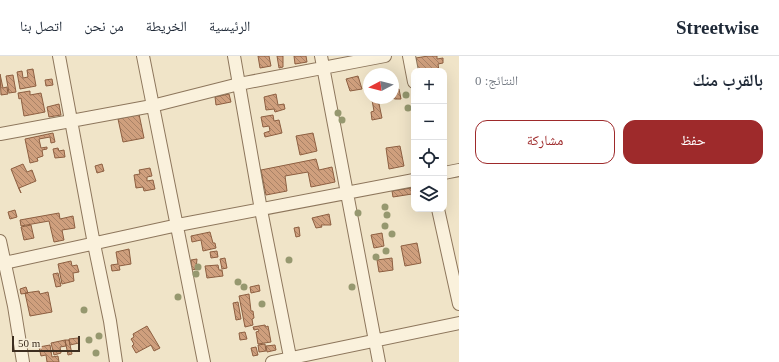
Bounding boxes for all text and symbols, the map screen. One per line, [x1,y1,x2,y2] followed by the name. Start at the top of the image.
[676,17,759,38] text: Streetwise
[20,19,62,34] text: اتصل بنا
[84,19,124,34] text: من نحن
[146,19,187,34] text: الخريطة
[209,19,250,34] text: الرئيسية
[363,68,399,104] north arrow
[411,68,447,212] map controls
[411,68,447,104] button: +
[692,71,763,90] text: بالقرب منك
[475,73,518,88] text: النتائج: 0
[411,104,447,140] button: −
[475,120,615,164] button: مشاركة
[623,120,763,164] button: حفظ
[411,140,447,176] button: locate
[411,176,447,212] button: layers
[12,334,80,353] scale bar
[18,337,40,349] text: 50 m

